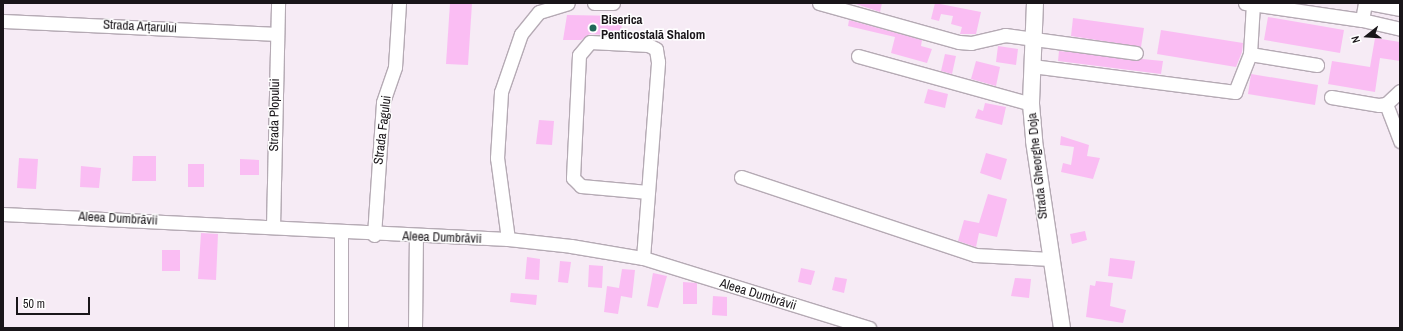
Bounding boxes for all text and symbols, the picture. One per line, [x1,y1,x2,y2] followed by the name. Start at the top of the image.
[601,13,705,44] place label: Biserica Penticostală Shalom
[1347,16,1387,56] north arrow
[102,17,178,37] street label: Strada Arțarului
[588,23,598,33] marker: Biserica Penticostală Shalom
[1348,34,1363,45] text: N
[267,78,283,152] street label: Strada Plopului
[371,95,395,165] street label: Strada Fagului
[1025,112,1051,220] street label: Strada Gheorghe Doja
[78,209,158,229] street label: Aleea Dumbrăvii
[402,229,482,247] street label: Aleea Dumbrăvii
[718,276,798,314] street label: Aleea Dumbrăvii
[18,289,92,315] scale bar
[23,296,45,312] text: 50 m

